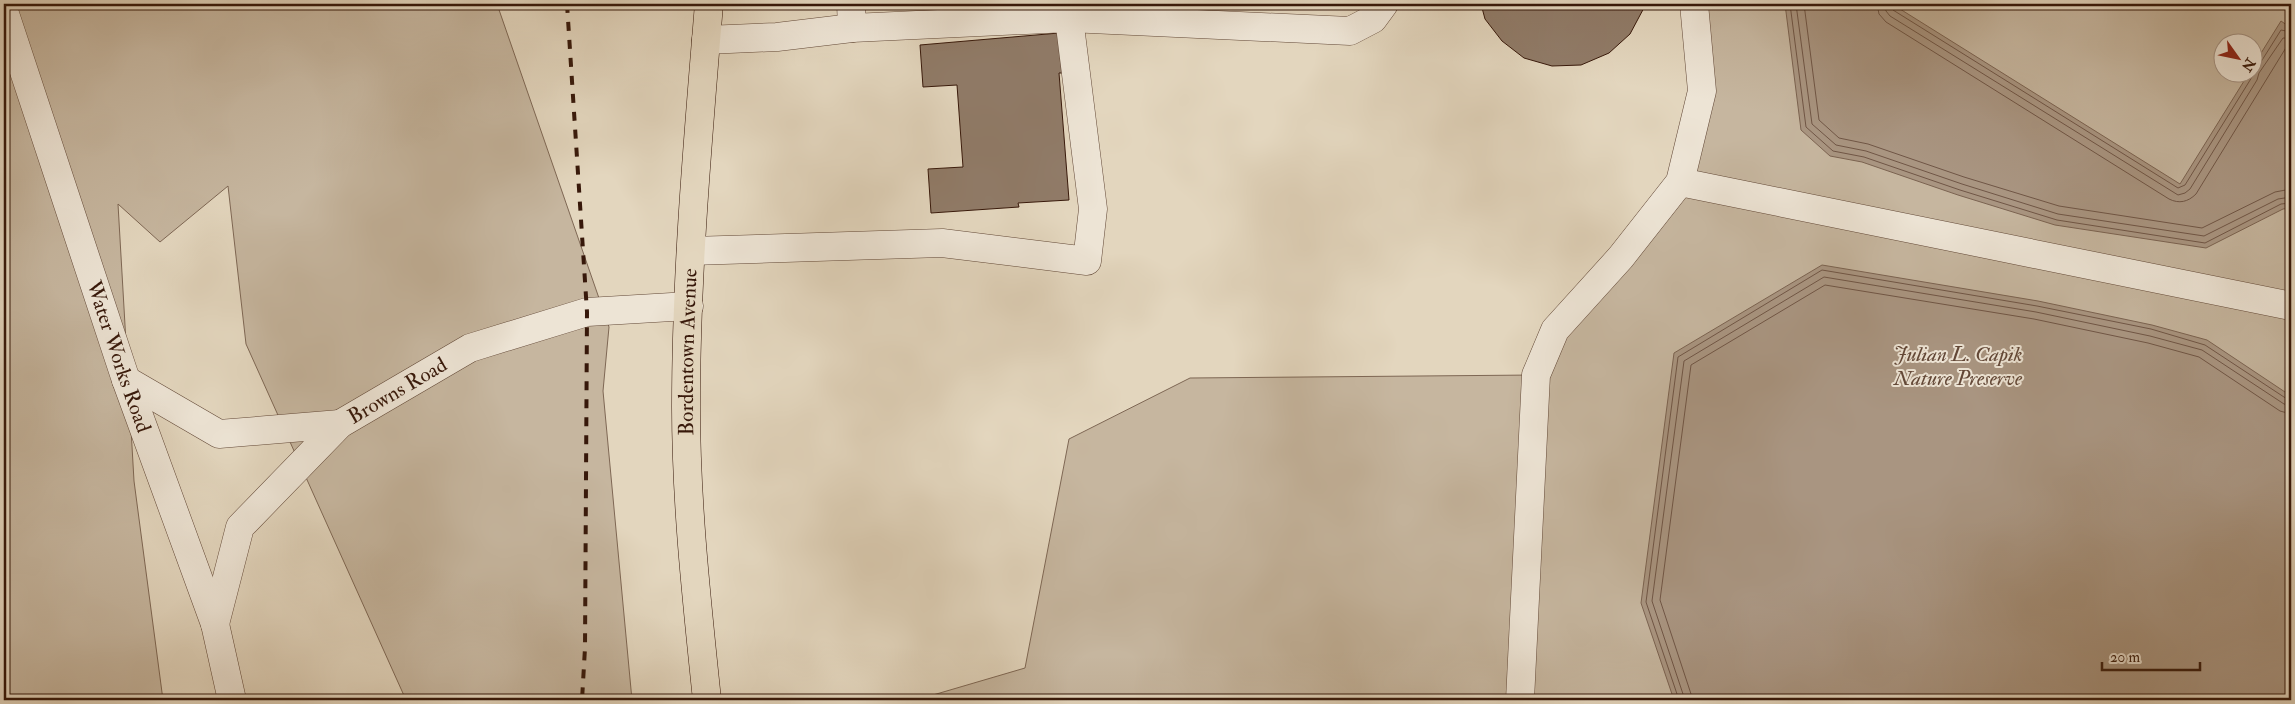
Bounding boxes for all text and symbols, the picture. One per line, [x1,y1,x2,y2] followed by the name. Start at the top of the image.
[2212,32,2262,82] north arrow
[2238,54,2260,75] text: N
[673,267,704,436] street label: Bordentown Avenue
[80,276,157,437] street label: Water Works Road
[1893,341,2023,392] park label: Julian L. Capik Nature Preserve
[343,351,453,431] street label: Browns Road
[2102,639,2200,671] scale bar
[2110,648,2140,667] text: 20 m

